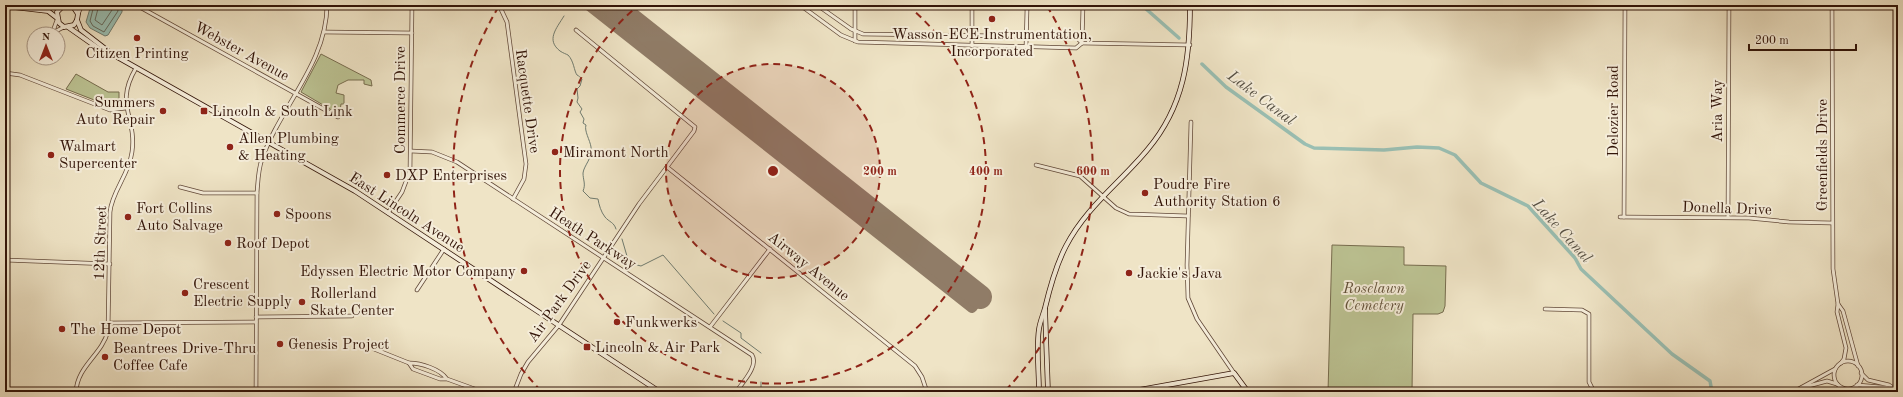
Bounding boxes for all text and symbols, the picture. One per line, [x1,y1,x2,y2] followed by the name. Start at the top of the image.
[987,14,997,24] marker: Wasson-ECE Instrumentation, Incorporated
[191,20,291,85] street label: Webster Avenue
[26,26,66,66] north arrow
[1749,26,1856,52] scale bar
[892,28,1092,60] place label: Wasson-ECE Instrumentation, Incorporated
[42,32,51,43] text: N
[132,33,142,43] marker: Citizen Printing
[1755,35,1789,47] text: 200 m
[394,46,409,154] street label: Commerce Drive
[85,47,189,62] place label: Citizen Printing
[512,48,541,154] street label: Racquette Drive
[1607,65,1622,157] street label: Delozier Road
[1223,68,1298,129] water label: Lake Canal
[1711,79,1726,143] street label: Aria Way
[76,96,155,128] place label: Summers Auto Repair
[1816,99,1831,211] street label: Greenfields Drive
[212,105,353,120] place label: Lincoln & South Link
[158,106,168,116] marker: Summers Auto Repair
[199,106,209,116] marker: Lincoln & South Link
[238,132,339,164] place label: Allen Plumbing & Heating
[59,140,137,172] place label: Walmart Supercenter
[225,142,235,152] marker: Allen Plumbing & Heating
[563,146,669,161] place label: Miramont North
[550,147,560,157] marker: Miramont North
[46,150,56,160] marker: Walmart Supercenter
[766,164,780,178] centre of rings
[863,166,897,178] text: 200 m
[969,166,1003,178] text: 400 m
[1076,166,1110,178] text: 600 m
[395,169,507,184] place label: DXP Enterprises
[382,170,392,180] marker: DXP Enterprises
[346,171,466,256] street label: East Lincoln Avenue
[1153,178,1281,210] place label: Poudre Fire Authority Station 6
[1140,188,1150,198] marker: Poudre Fire Authority Station 6
[1528,196,1594,267] water label: Lake Canal
[1682,200,1772,219] street label: Donella Drive
[136,202,223,234] place label: Fort Collins Auto Salvage
[93,205,110,281] street label: 12th Street
[546,205,639,273] street label: Heath Parkway
[285,208,332,223] place label: Spoons
[272,209,282,219] marker: Spoons
[123,212,133,222] marker: Fort Collins Auto Salvage
[765,230,852,304] street label: Airway Avenue
[236,237,310,252] place label: Roof Depot
[223,238,233,248] marker: Roof Depot
[526,258,595,346] street label: Air Park Drive
[300,265,516,280] place label: Edyssen Electric Motor Company
[519,266,529,276] marker: Edyssen Electric Motor Company
[1137,267,1223,282] place label: Jackie's Java
[1124,268,1134,278] marker: Jackie's Java
[193,278,292,310] place label: Crescent Electric Supply
[1342,282,1405,314] park label: Roselawn Cemetery
[310,287,394,319] place label: Rollerland Skate Center
[180,288,190,298] marker: Crescent Electric Supply
[297,297,307,307] marker: Rollerland Skate Center
[625,316,697,331] place label: Funkwerks
[612,317,622,327] marker: Funkwerks
[70,323,181,338] place label: The Home Depot
[57,324,67,334] marker: The Home Depot
[288,338,389,353] place label: Genesis Project
[275,339,285,349] marker: Genesis Project
[595,341,720,356] place label: Lincoln & Air Park
[113,342,256,374] place label: Beantrees Drive-Thru Coffee Cafe
[582,342,592,352] marker: Lincoln & Air Park
[100,352,110,362] marker: Beantrees Drive-Thru Coffee Cafe

